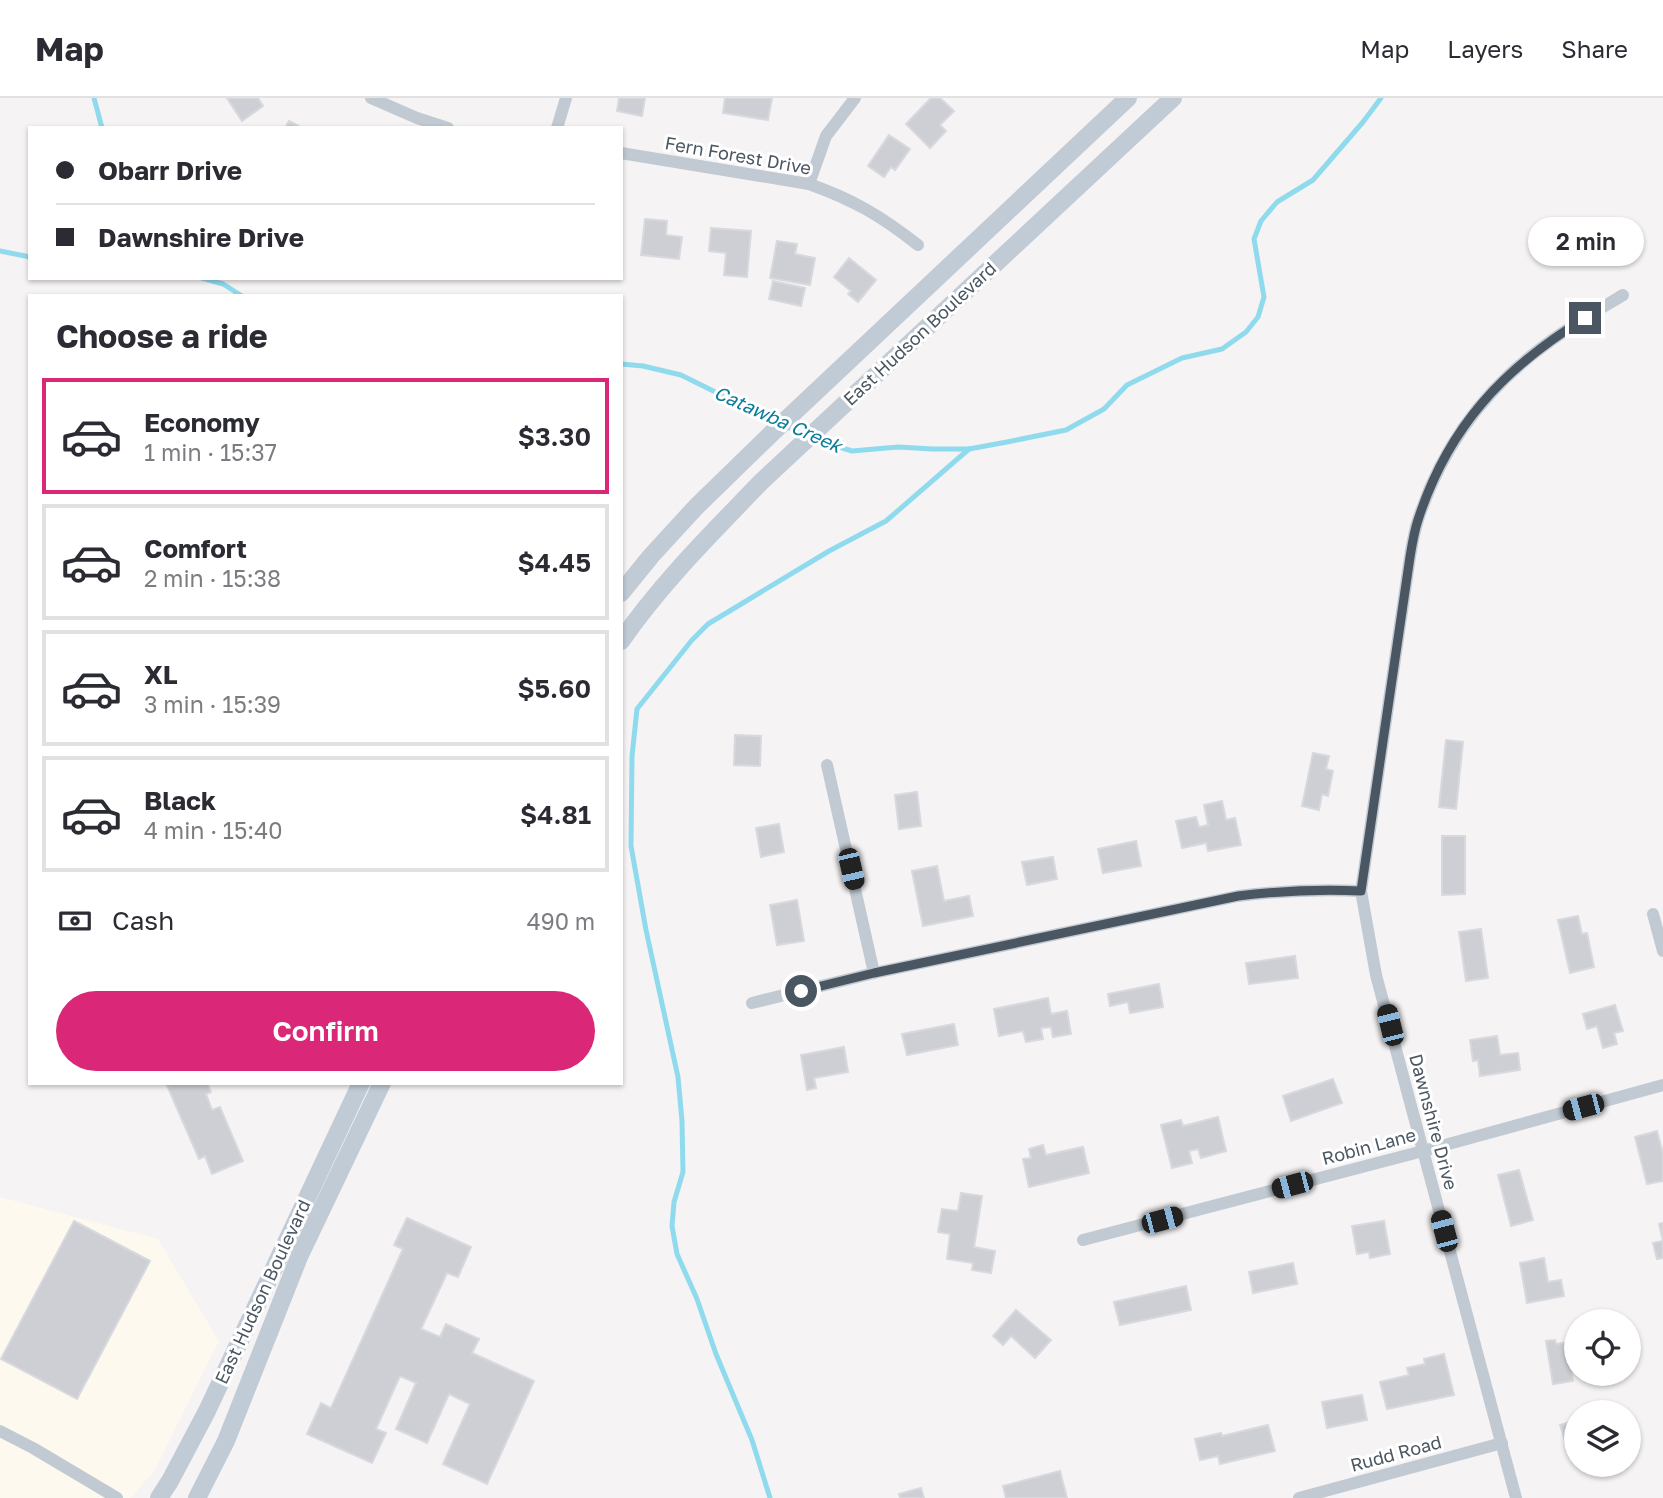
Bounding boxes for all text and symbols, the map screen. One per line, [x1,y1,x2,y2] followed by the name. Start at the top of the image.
[35,29,104,68] text: Map
[1360,34,1409,63] text: Map
[1447,34,1523,63] text: Layers
[1561,34,1628,63] text: Share
[663,131,813,179] street label: Fern Forest Drive
[98,155,242,186] text: Obarr Drive
[1527,216,1643,266] callout: 2 min
[98,222,304,253] text: Dawnshire Drive
[1556,227,1616,255] text: 2 min
[838,257,1000,410] street label: East Hudson Boulevard
[1569,302,1601,334] route end
[56,317,268,355] text: Choose a ride
[711,380,848,458] water label: Catawba Creek
[60,405,123,468] icon: car
[144,407,260,438] text: Economy
[518,421,591,452] text: $3.30
[144,438,277,466] text: 1 min · 15:37
[60,531,123,594] icon: car
[144,533,247,564] text: Comfort
[518,547,591,578] text: $4.45
[144,564,281,592] text: 2 min · 15:38
[60,657,123,720] icon: car
[144,659,178,690] text: XL
[517,673,591,704] text: $5.60
[144,690,281,718] text: 3 min · 15:39
[60,783,123,846] icon: car
[144,785,216,816] text: Black
[520,799,591,830] text: $4.81
[144,816,283,844] text: 4 min · 15:40
[837,846,866,892] car
[56,902,94,940] icon: cash
[112,905,174,936] text: Cash
[527,907,595,935] text: 490 m
[785,975,817,1007] route start
[56,991,595,1071] button: Confirm
[1375,1002,1406,1048] car
[1405,1051,1463,1192] street label: Dawnshire Drive
[1560,1091,1607,1123] car
[1319,1123,1418,1169] street label: Robin Lane
[1269,1169,1316,1201] car
[210,1196,314,1387] street label: East Hudson Boulevard
[1139,1204,1186,1236] car
[1429,1208,1460,1254] car
[1564,1309,1641,1477] map controls
[1564,1309,1641,1386] button: locate
[1564,1400,1641,1477] button: layers
[1348,1430,1444,1476] street label: Rudd Road

